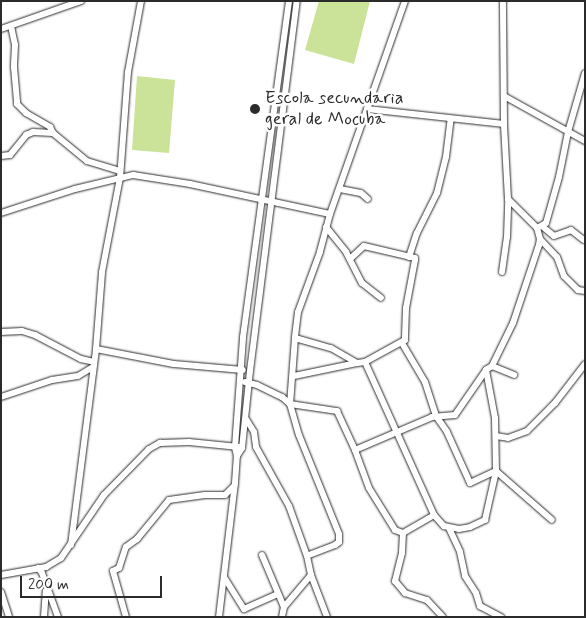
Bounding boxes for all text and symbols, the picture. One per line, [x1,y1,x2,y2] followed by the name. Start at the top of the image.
[265,88,403,130] place label: Escola secundaria geral de Mocuba
[249,103,261,115] marker: Escola secundaria geral de Mocuba
[22,566,165,598] scale bar
[28,575,69,595] text: 200 m

